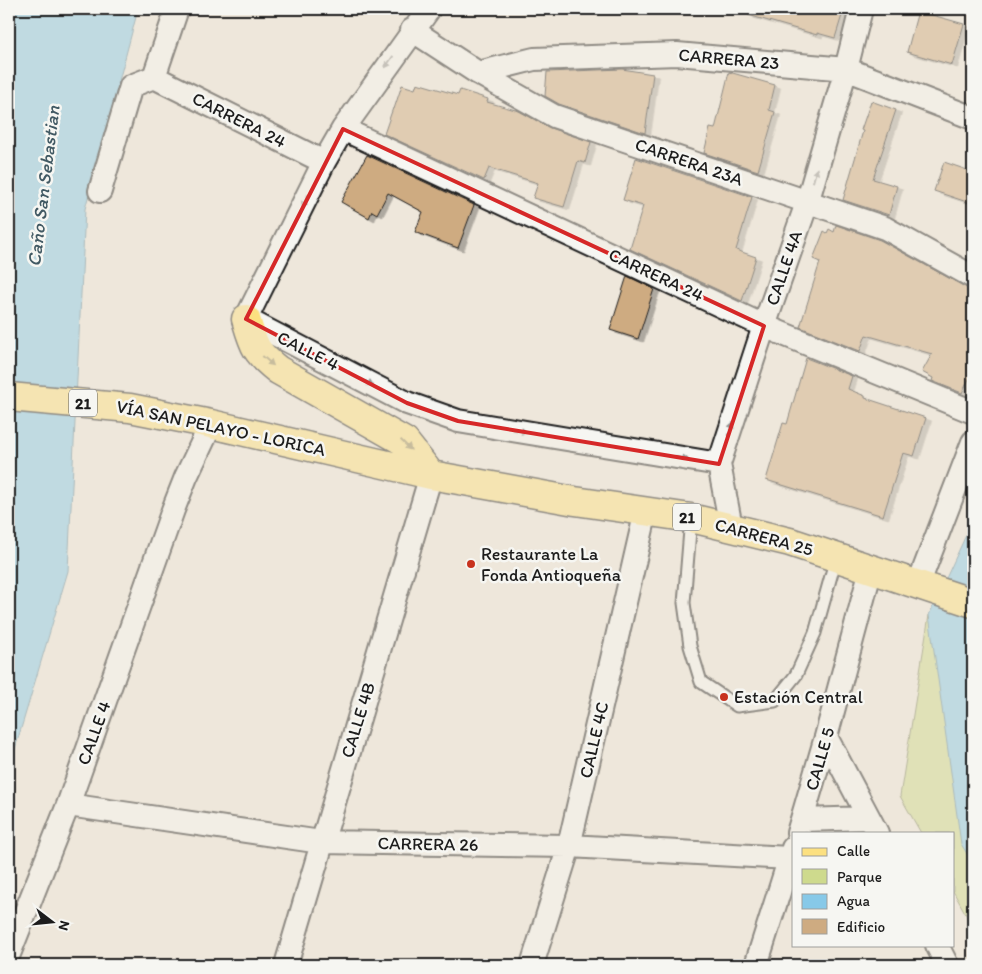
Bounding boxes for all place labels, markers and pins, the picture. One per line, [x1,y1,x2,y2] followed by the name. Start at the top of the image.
[481,543,622,586] place label: Restaurante La Fonda Antioqueña
[465,558,477,570] marker: Restaurante La Fonda Antioqueña
[734,686,863,708] place label: Estación Central
[718,691,730,703] marker: Estación Central

